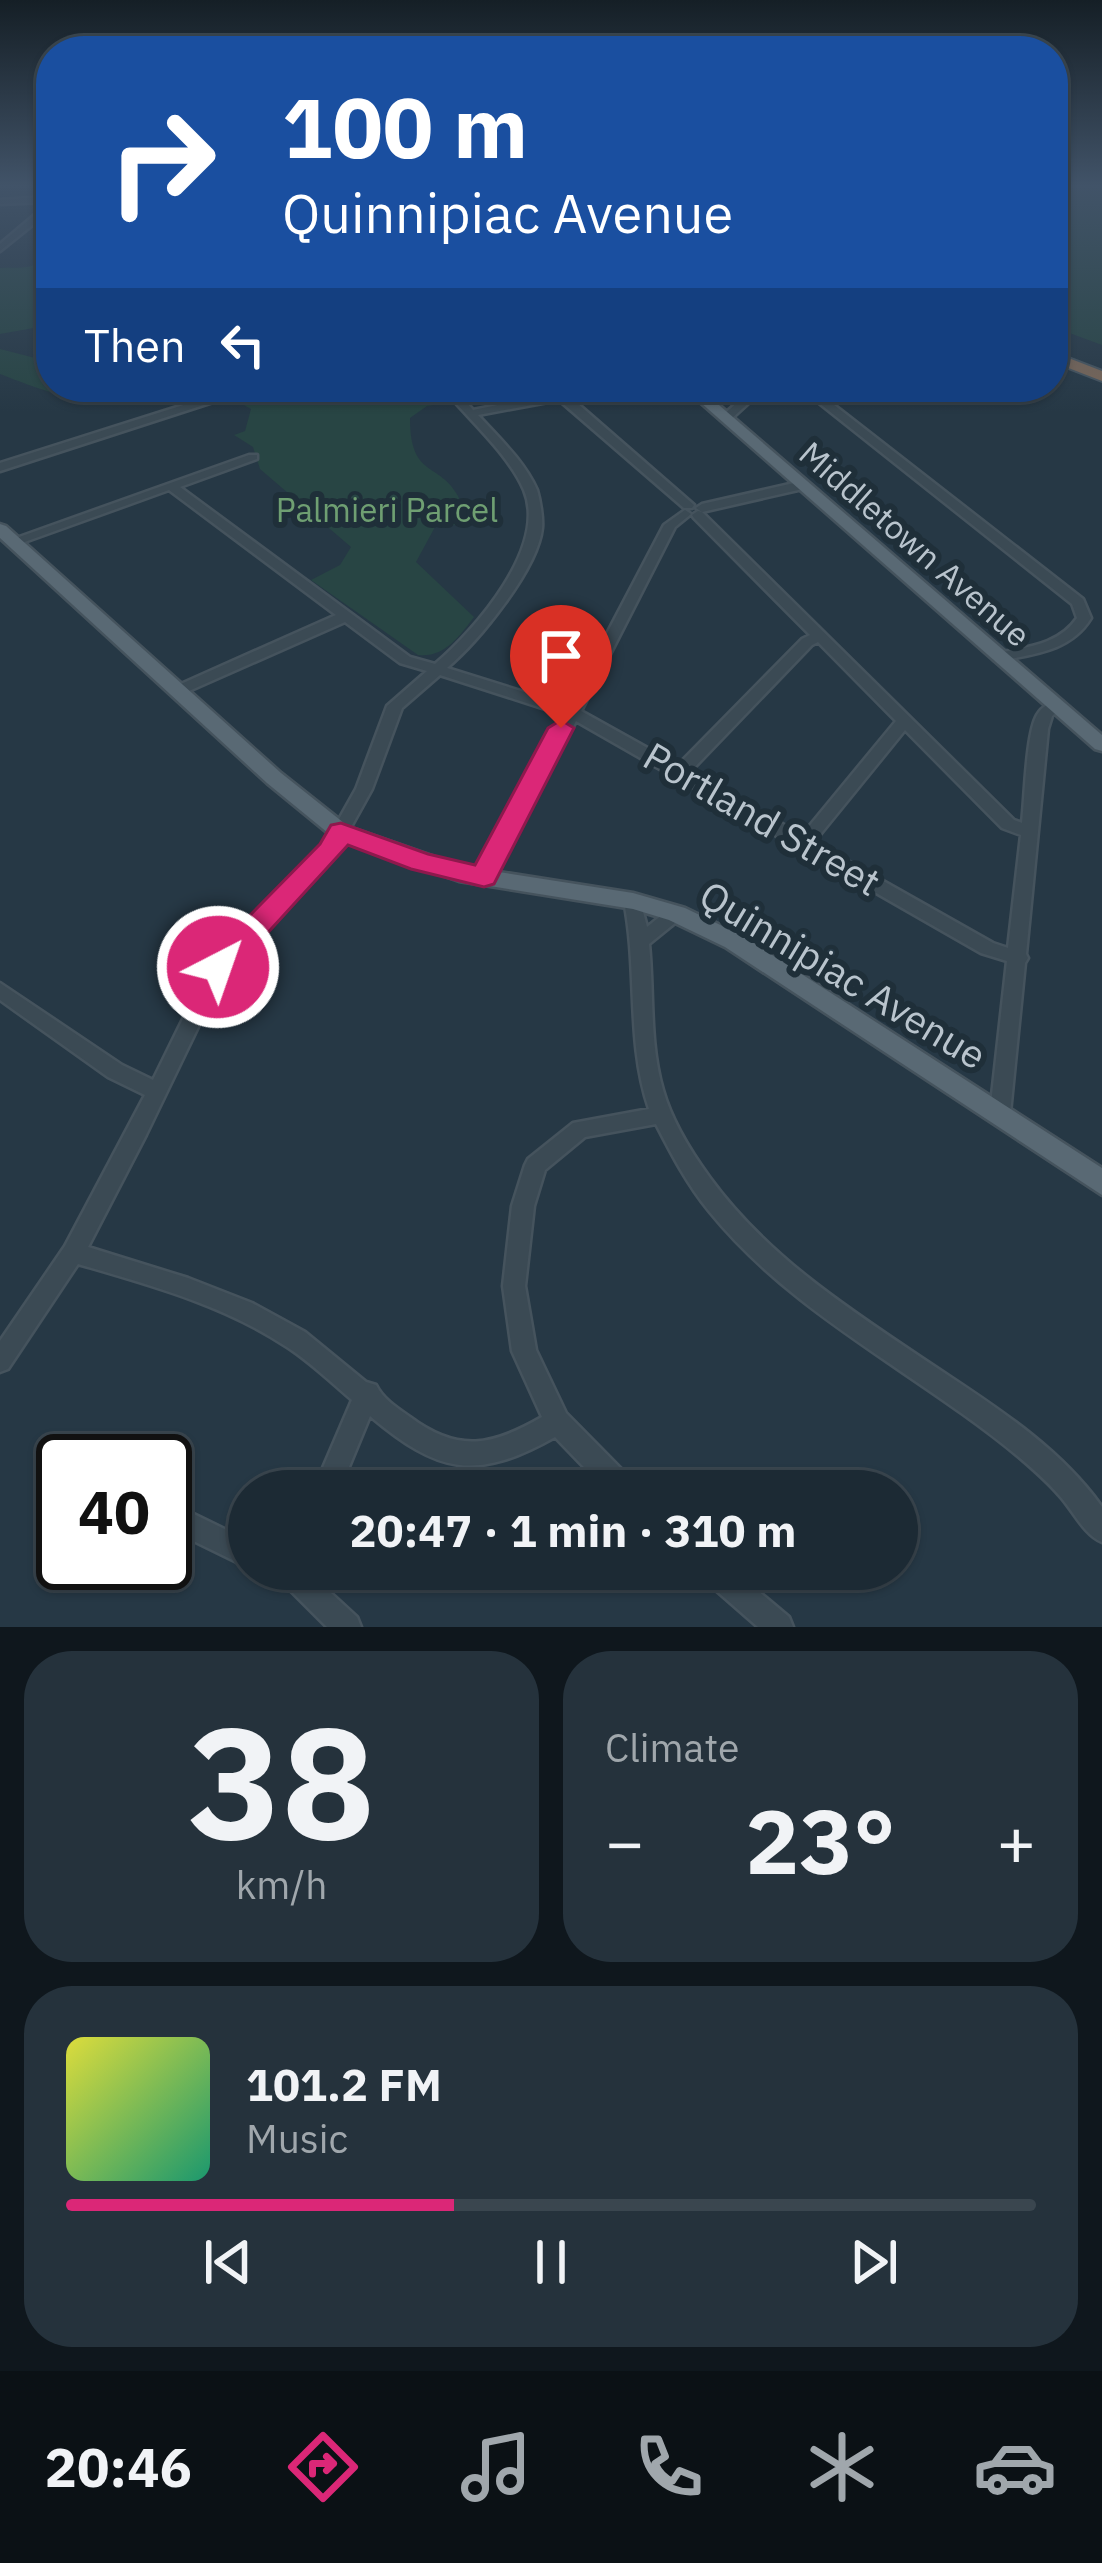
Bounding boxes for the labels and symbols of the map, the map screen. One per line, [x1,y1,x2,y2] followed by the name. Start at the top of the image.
[791,432,1040,656] street label: Middletown Avenue
[276,488,498,531] park label: Palmieri Parcel
[510,605,612,728] pin
[635,730,890,907] street label: Portland Street
[690,869,996,1080] street label: Quinnipiac Avenue
[155,904,281,1030] position arrow
[36,1434,192,1590] speed limit sign: 40

